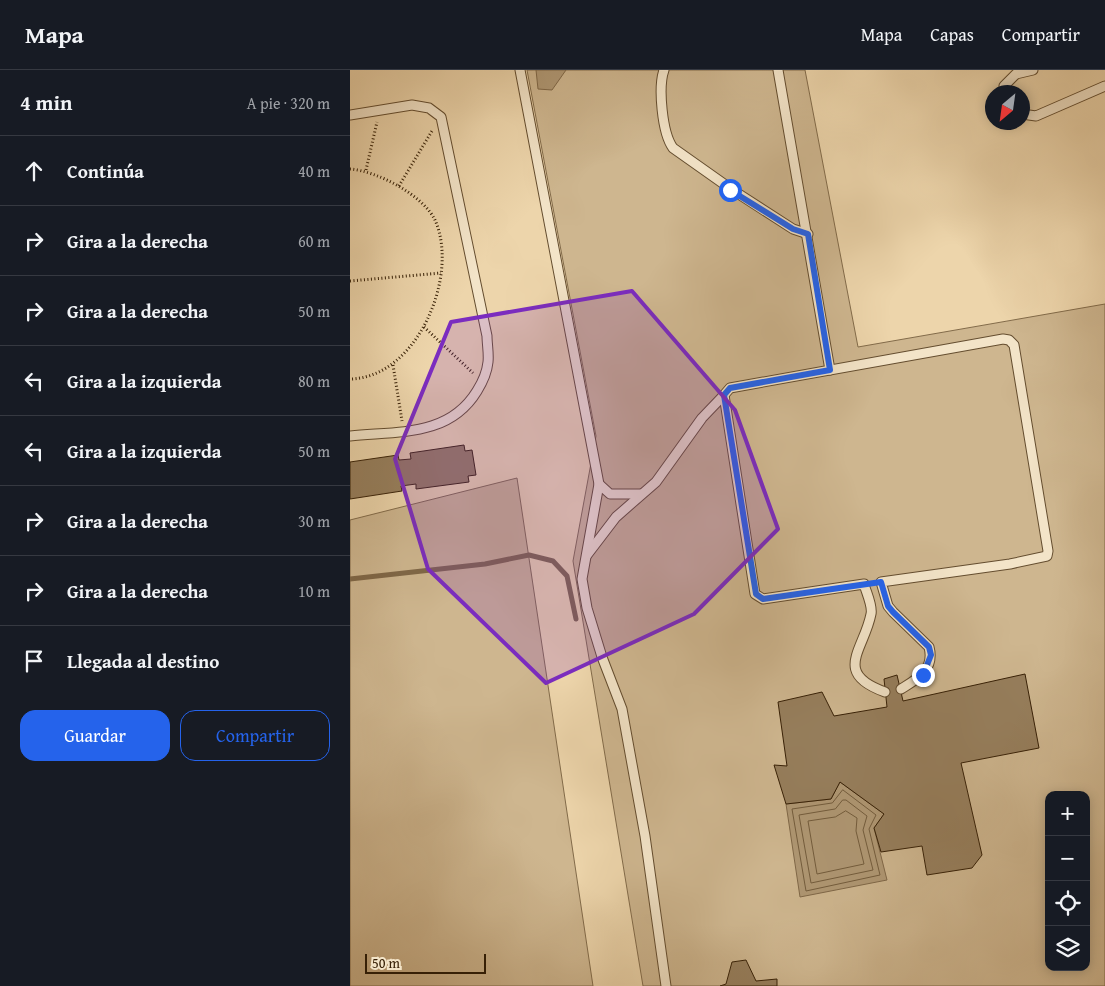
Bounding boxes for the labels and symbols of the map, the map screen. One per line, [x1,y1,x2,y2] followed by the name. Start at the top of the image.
[985,85,1030,130] north arrow
[719,179,742,202] route start
[912,664,935,687] route end
[365,951,486,974] scale bar

